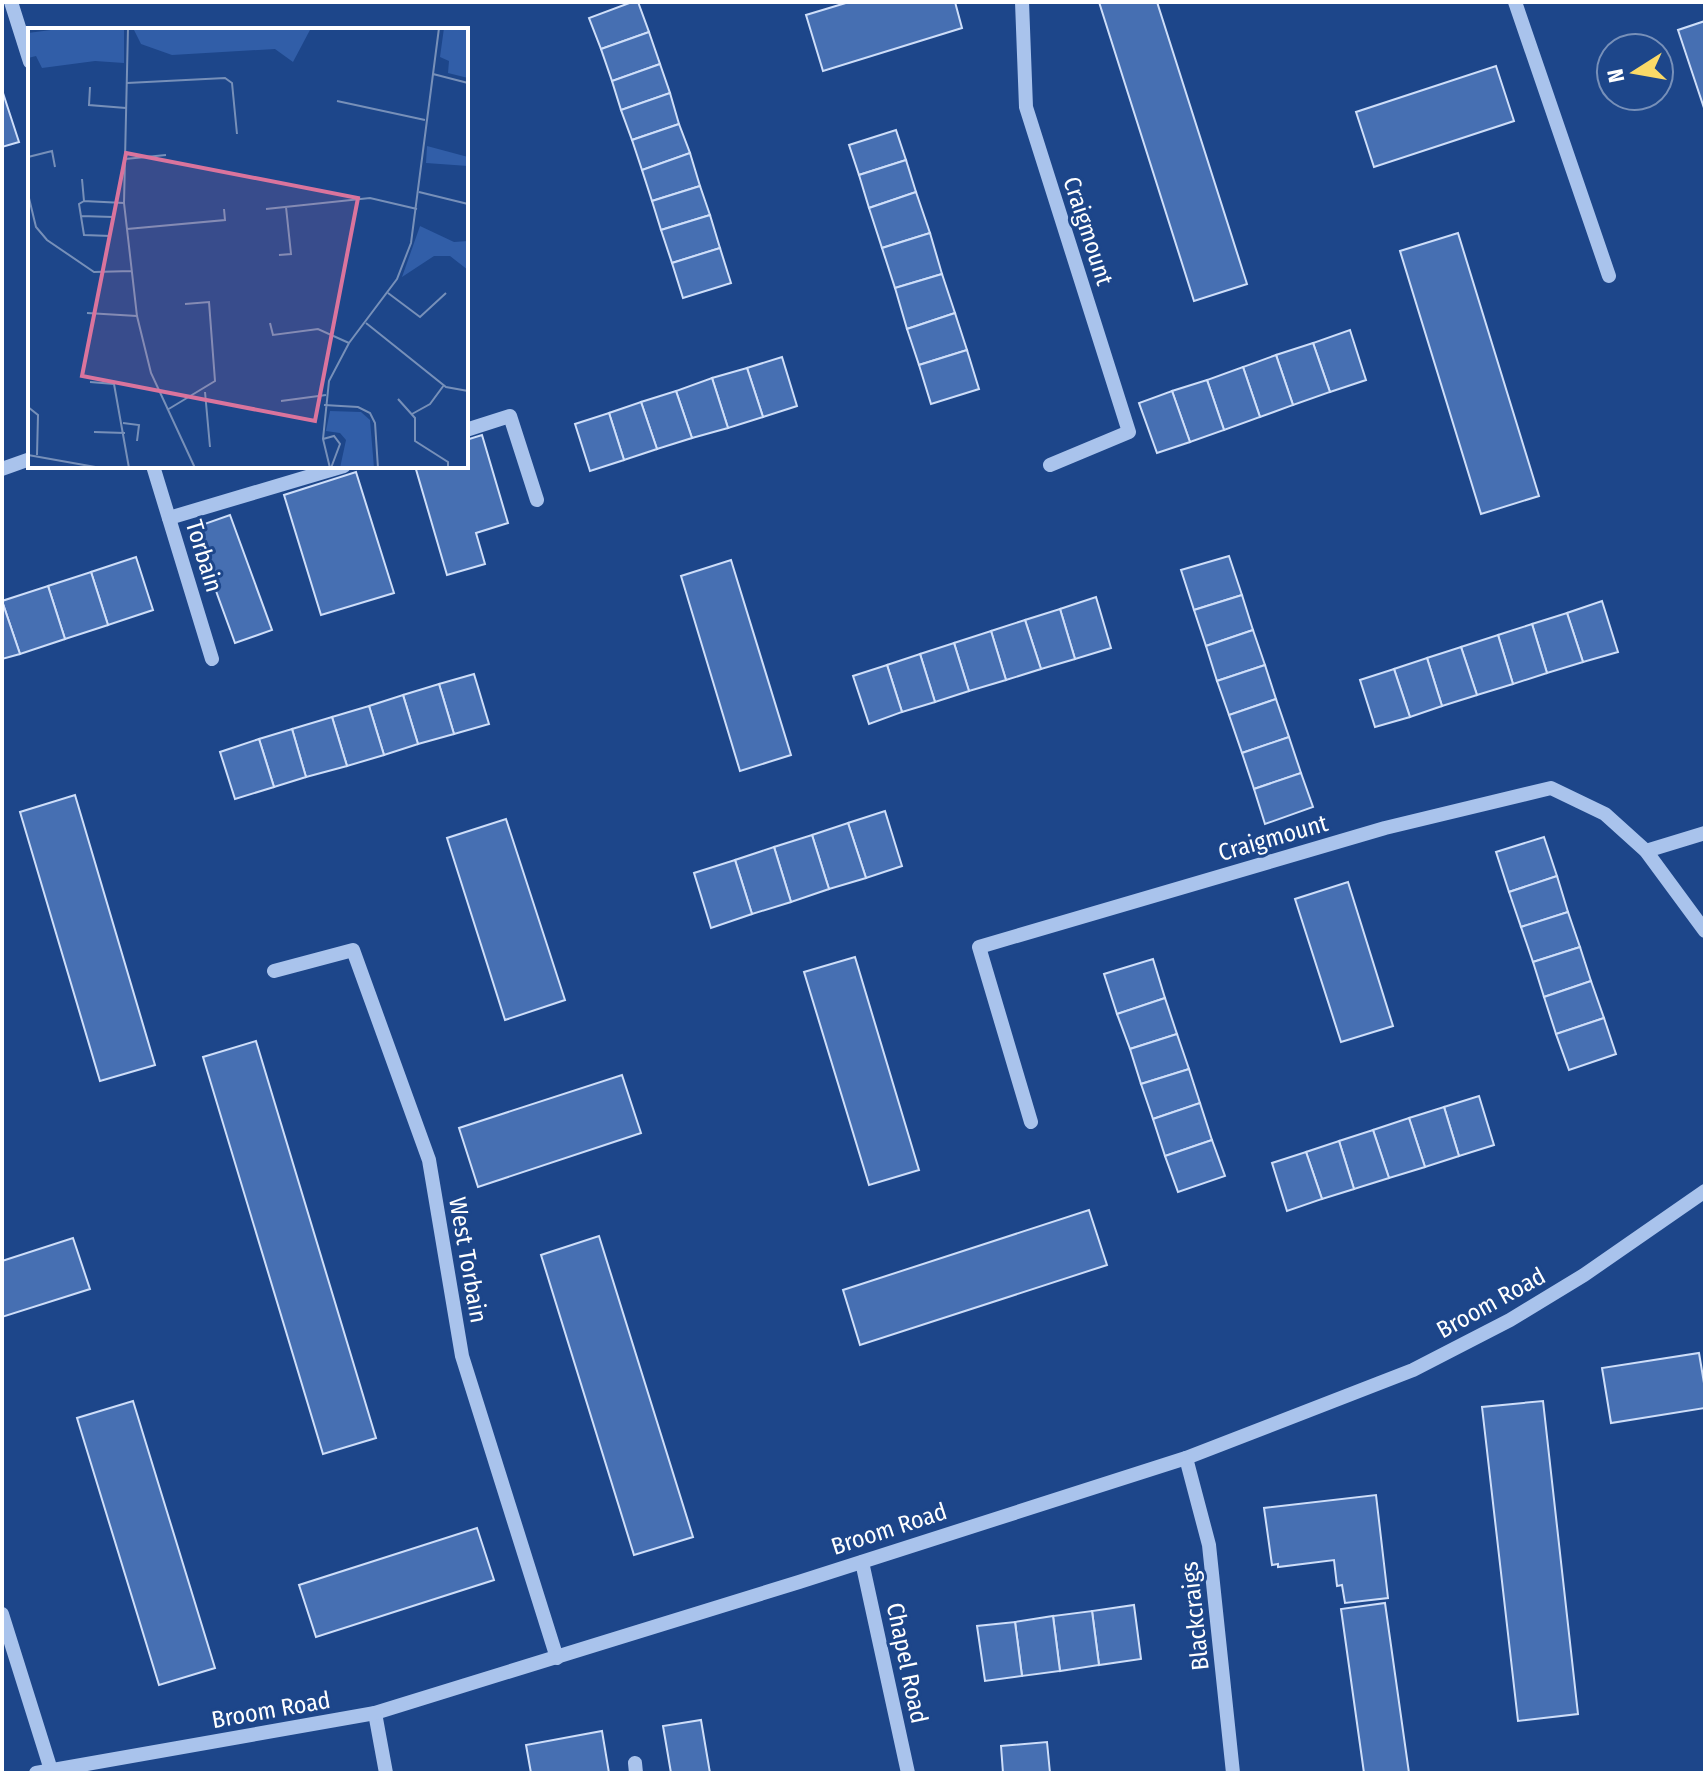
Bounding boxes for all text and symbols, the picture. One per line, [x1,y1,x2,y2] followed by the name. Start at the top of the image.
[28,28,468,468] inset map
[1595,32,1675,112] north arrow
[1601,67,1630,85] text: N
[1057,173,1119,289] street label: Craigmount
[180,517,228,595] street label: Torbain
[1215,809,1331,867] street label: Craigmount
[443,1195,493,1325] street label: West Torbain
[1432,1262,1550,1344] street label: Broom Road
[828,1497,950,1561] street label: Broom Road
[1175,1560,1215,1672] street label: Blackcraigs
[881,1600,933,1726] street label: Chapel Road
[210,1686,332,1734] street label: Broom Road

